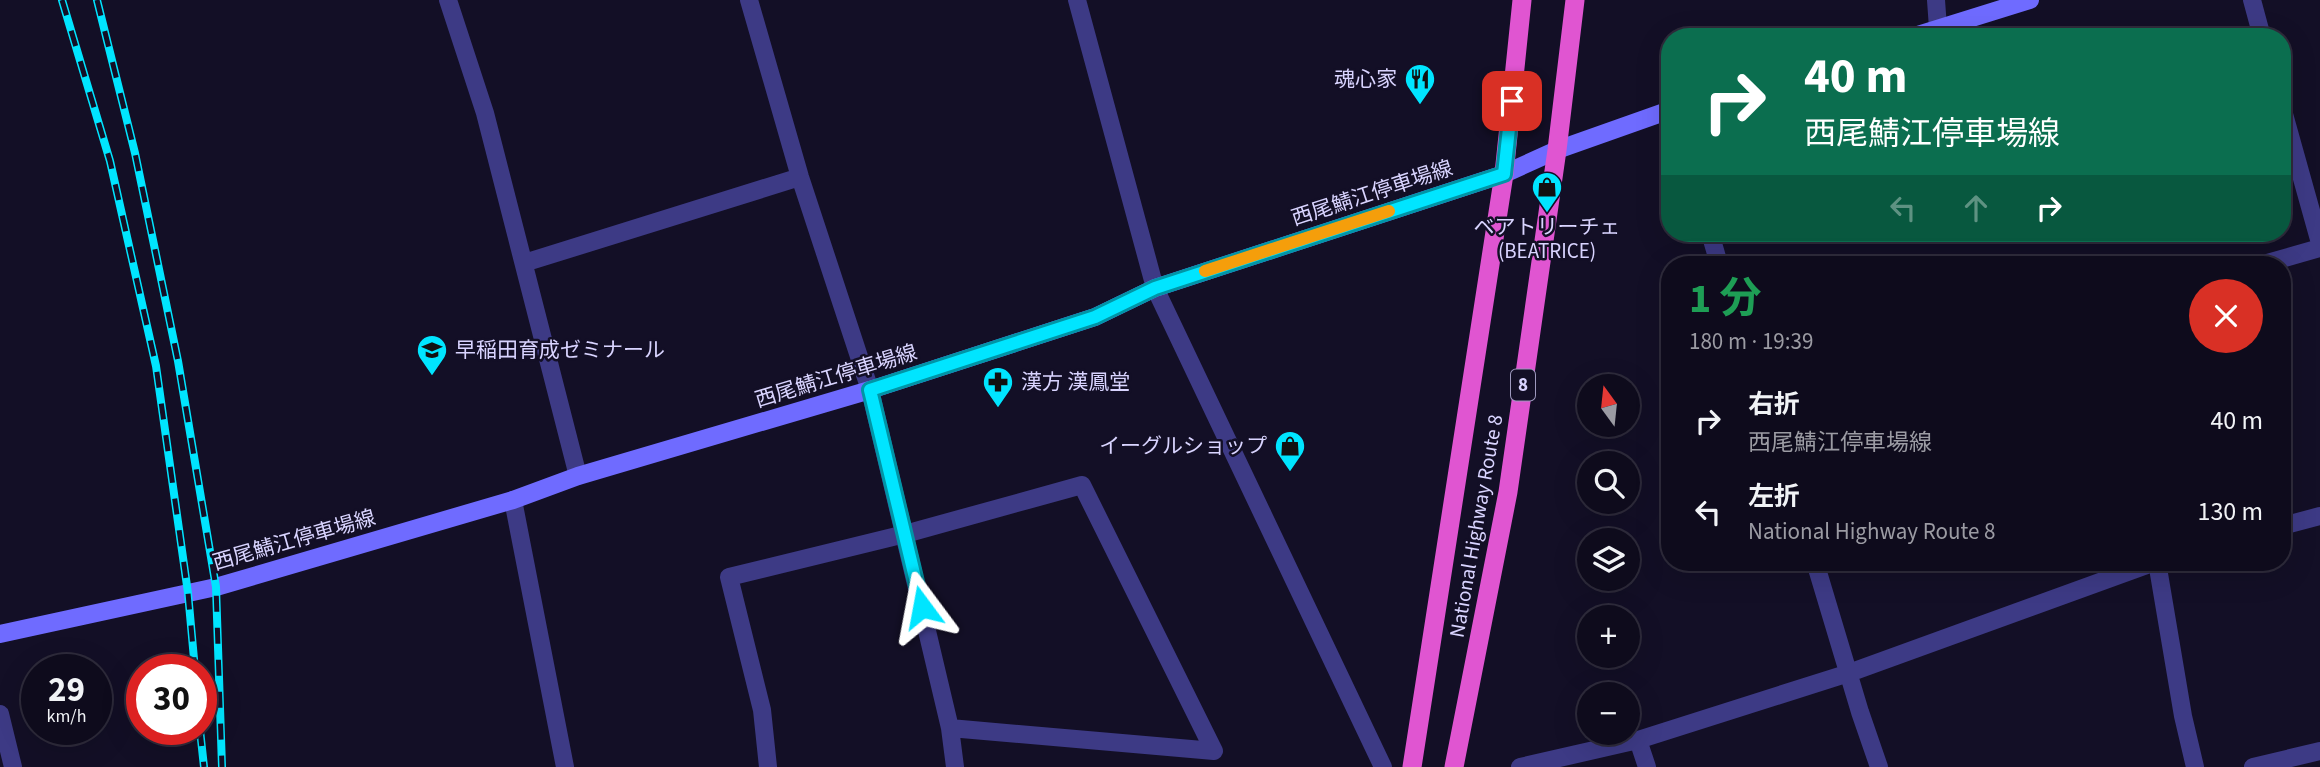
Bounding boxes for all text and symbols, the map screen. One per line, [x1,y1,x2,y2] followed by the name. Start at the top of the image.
[1804,42,1908,112] text: 40 m
[1689,56,1780,147] icon: right
[1403,62,1437,106] restaurant icon: 魂心家
[1334,64,1397,94] place label: 魂心家
[1482,71,1542,131] pin
[1493,82,1531,120] icon: arrive
[1804,111,2060,157] text: 西尾鯖江停車場線
[1287,153,1457,233] street label: 西尾鯖江停車場線
[1530,170,1564,214] shop icon: ベアトリーチェ (BEATRICE)
[1884,189,1922,227] icon: left
[1957,189,1995,227] icon: ahead
[2030,189,2068,227] icon: right
[1474,212,1621,266] place label: ベアトリーチェ (BEATRICE)
[1689,269,1762,329] text: 1 分
[2189,279,2263,353] button: close
[1689,325,1813,358] text: 180 m · 19:39
[415,333,449,377] school or university icon: 早稲田育成ゼミナール
[455,335,665,365] place label: 早稲田育成ゼミナール
[751,337,921,415] street label: 西尾鯖江停車場線
[981,365,1015,409] pharmacy icon: 漢方 漢鳳堂
[1021,367,1130,397] place label: 漢方 漢鳳堂
[1511,370,1535,400] road number: 8
[1577,374,1640,438] north arrow
[1577,374,1640,745] map controls
[1748,386,1800,423] text: 右折
[1689,402,1727,440] icon: right
[2210,402,2263,439] text: 40 m
[1442,412,1510,640] street label: National Highway Route 8
[1748,426,1932,459] text: 西尾鯖江停車場線
[1273,429,1307,473] shop icon: イーグルショップ
[1099,431,1267,461] place label: イーグルショップ
[1577,451,1640,514] button: search
[1748,478,1800,515] text: 左折
[1689,493,1727,531] icon: left
[2197,493,2263,530] text: 130 m
[209,502,379,578] street label: 西尾鯖江停車場線
[1748,515,1995,548] text: National Highway Route 8
[1577,528,1640,591] button: layers
[885,570,959,644] position arrow
[1577,605,1640,668] button: +
[126,654,217,745] speed limit sign: 30
[48,665,85,715] text: 29
[1577,682,1640,745] button: −
[47,704,86,729] text: km/h

